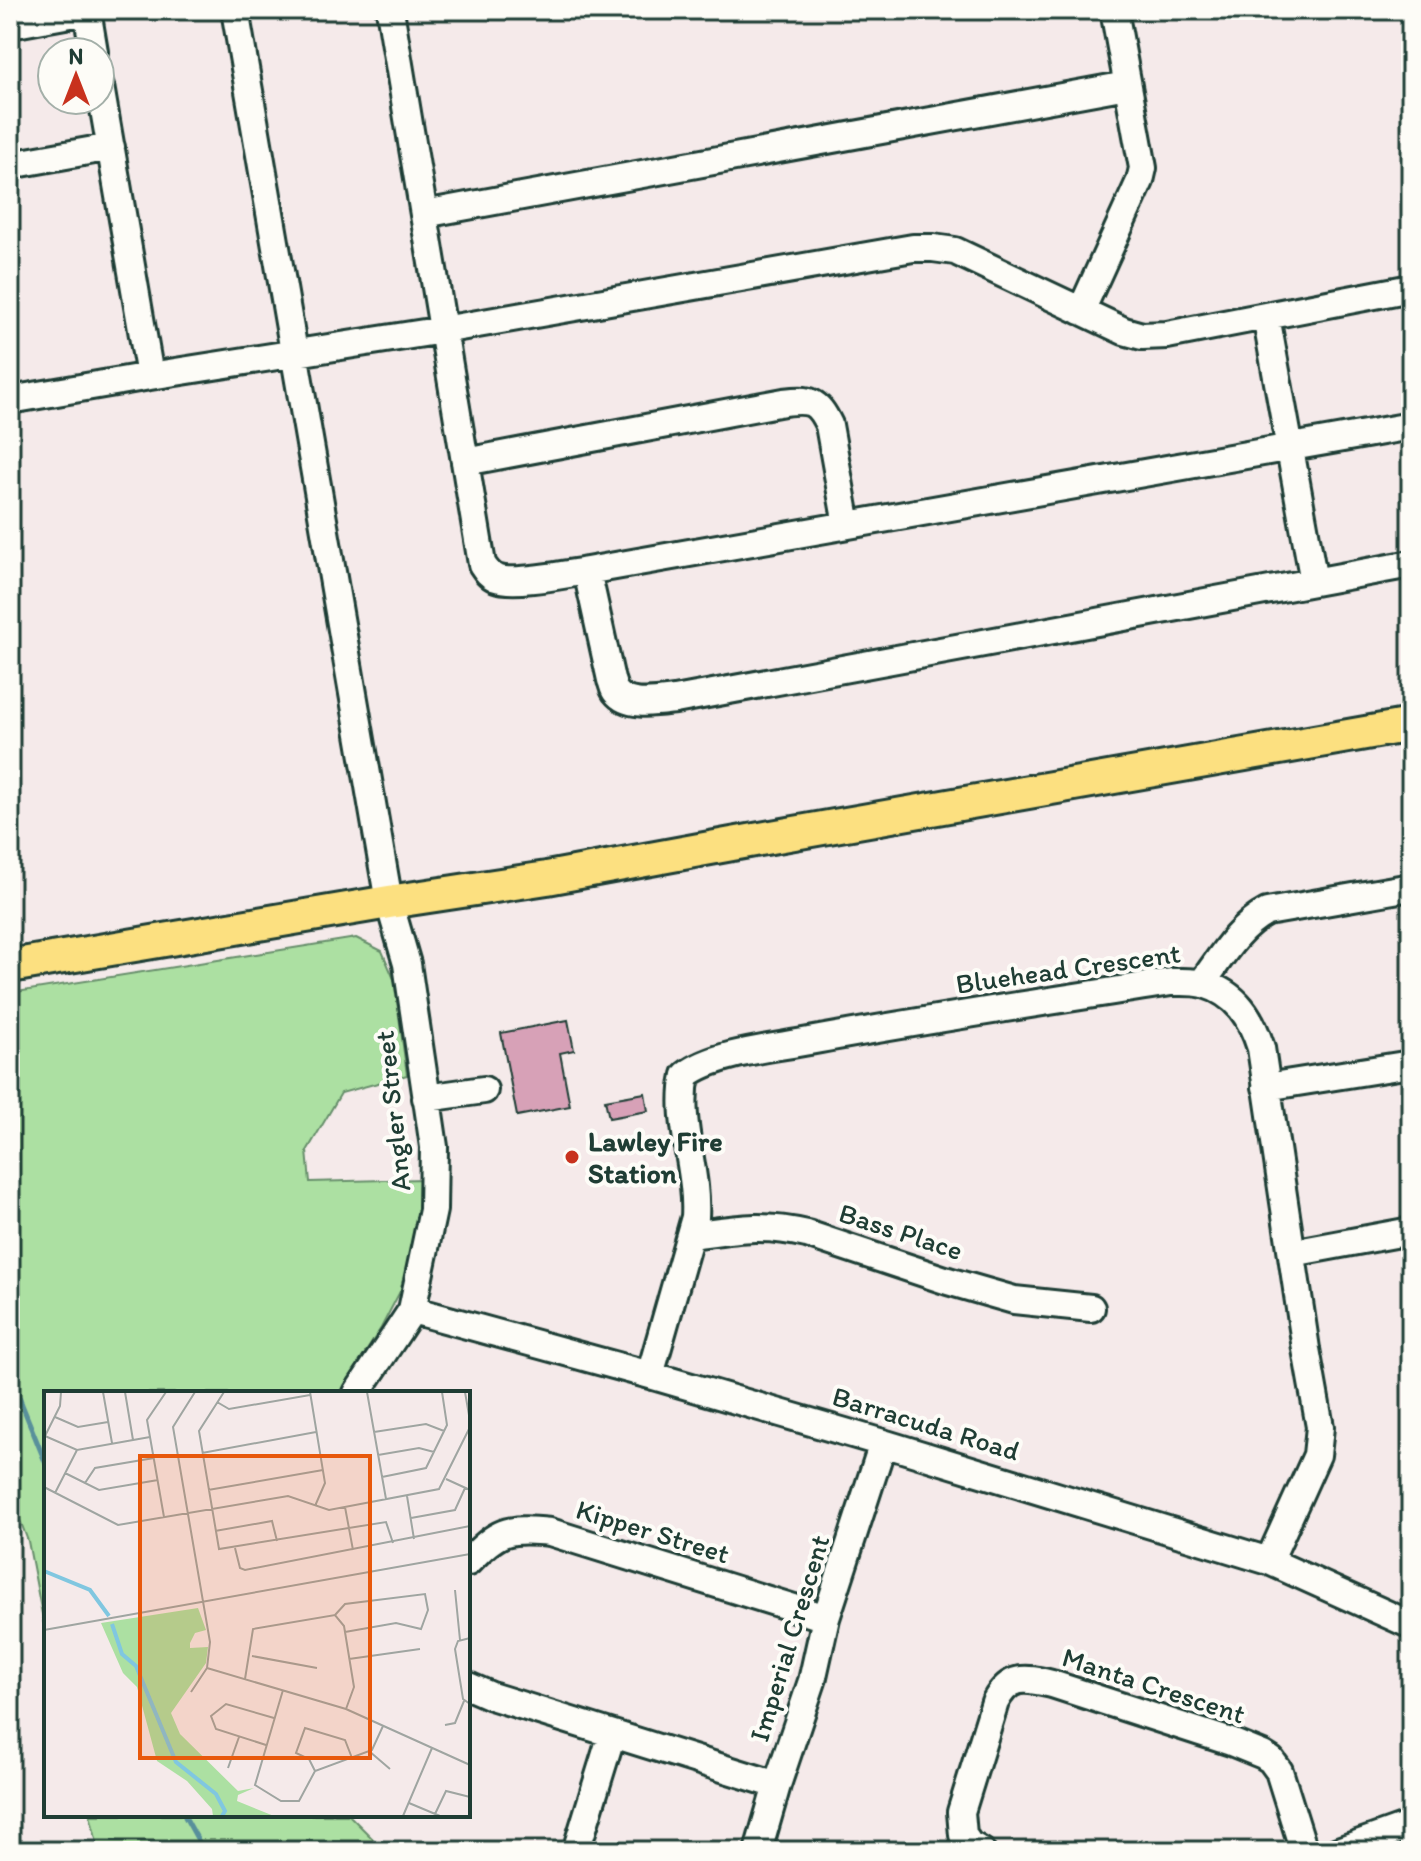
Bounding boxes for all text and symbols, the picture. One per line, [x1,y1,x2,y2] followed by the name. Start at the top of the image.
[36,36,116,116] north arrow
[69,43,83,70] text: N
[954,935,1182,1001] street label: Bluehead Crescent
[367,1029,417,1193] street label: Angler Street
[588,1124,723,1190] place label: Lawley Fire Station
[563,1148,581,1166] marker: Lawley Fire Station
[835,1195,967,1267] street label: Bass Place
[828,1378,1024,1468] street label: Barracuda Road
[44,1391,470,1817] inset map
[572,1492,734,1570] street label: Kipper Street
[741,1530,837,1746] street label: Imperial Crescent
[1058,1639,1250,1731] street label: Manta Crescent

